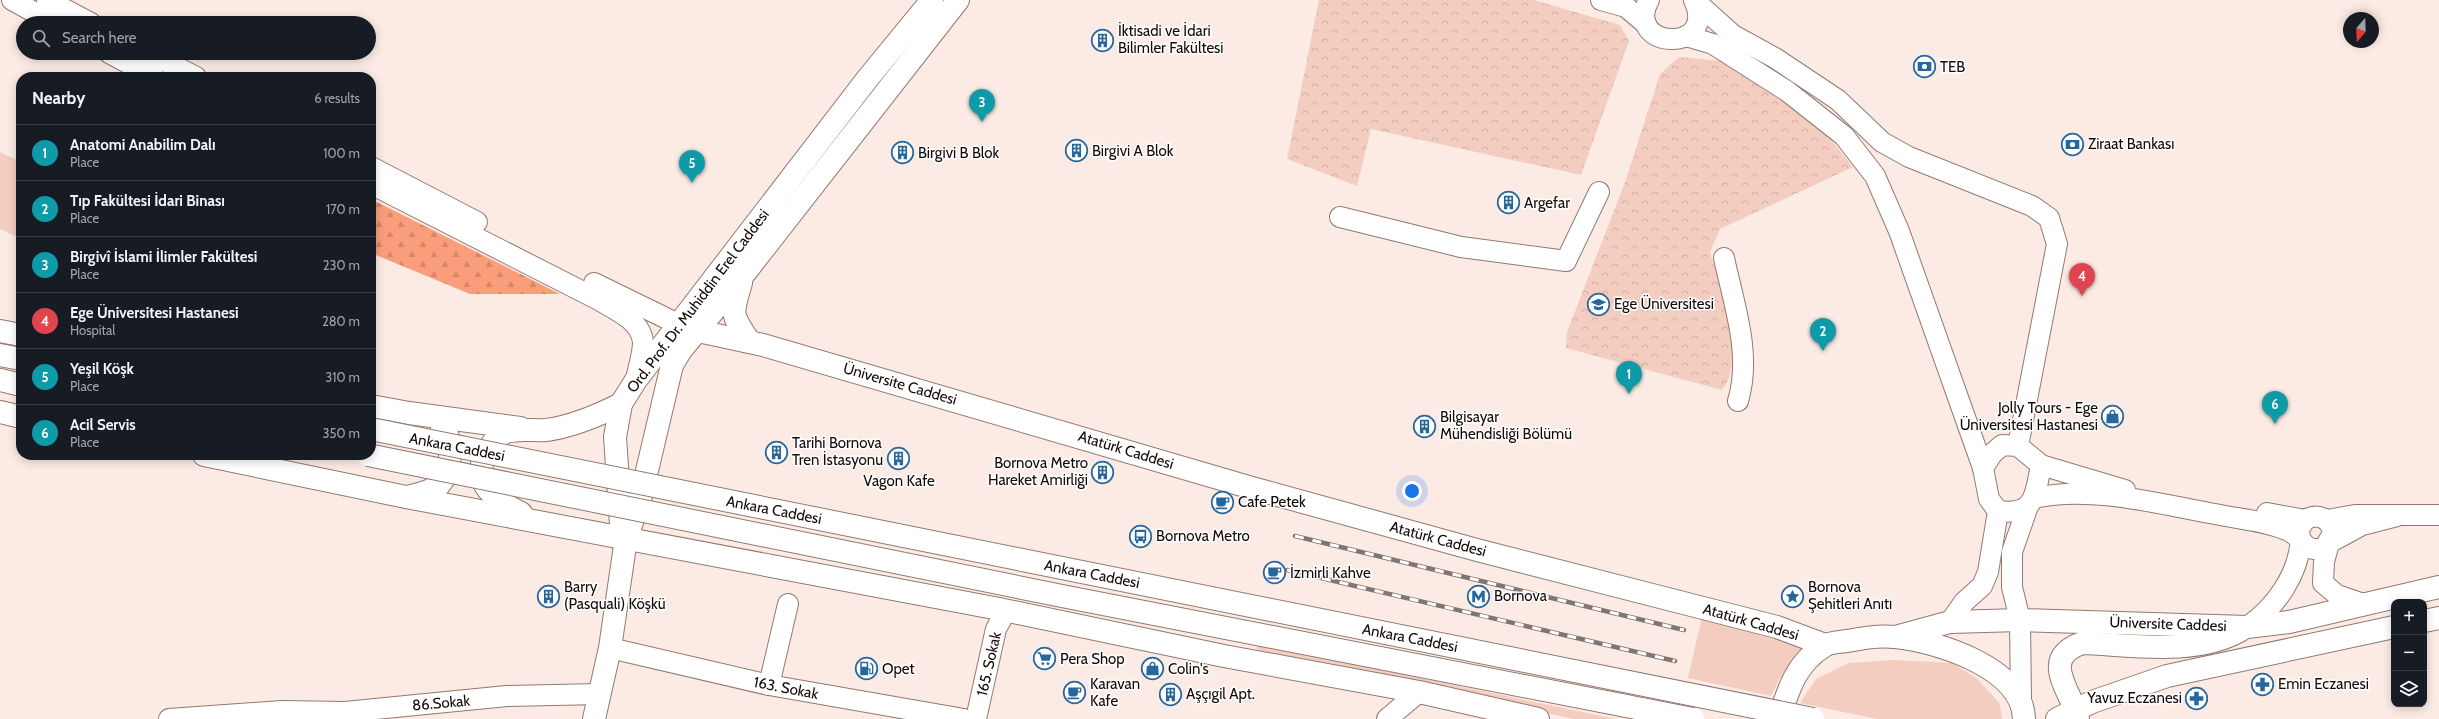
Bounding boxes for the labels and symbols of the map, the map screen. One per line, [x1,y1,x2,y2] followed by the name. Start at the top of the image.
[2343,12,2379,48] north arrow
[1118,21,1223,57] place label: İktisadi ve İdari Bilimler Fakültesi
[1089,27,1115,53] building icon: İktisadi ve İdari Bilimler Fakültesi
[1911,54,1937,80] bank icon: TEB
[1940,58,1965,76] place label: TEB
[969,89,995,122] pin: 3
[2059,131,2085,157] bank icon: Ziraat Bankası
[2088,135,2174,153] place label: Ziraat Bankası
[1064,138,1090,164] building icon: Birgivi A Blok
[889,140,915,166] building icon: Birgivi B Blok
[1092,142,1174,160] place label: Birgivi A Blok
[918,144,999,162] place label: Birgivi B Blok
[679,150,705,183] pin: 5
[1495,190,1521,216] building icon: Argefar
[1524,194,1570,212] place label: Argefar
[623,206,773,396] street label: Ord. Prof. Dr. Muhiddin Erel Caddesi
[2069,263,2095,296] pin: 4
[1586,291,1612,317] school or university icon: Ege Üniversitesi
[1614,295,1714,313] place label: Ege Üniversitesi
[1810,318,1836,351] pin: 2
[841,359,959,409] street label: Üniversite Caddesi
[1616,361,1642,394] pin: 1
[2262,391,2288,424] pin: 6
[1960,399,2098,434] place label: Jolly Tours - Ege Üniversitesi Hastanesi
[2100,404,2126,430] shop icon: Jolly Tours - Ege Üniversitesi Hastanesi
[1440,408,1572,443] place label: Bilgisayar Mühendisliği Bölümü
[1411,413,1437,439] building icon: Bilgisayar Mühendisliği Bölümü
[1076,427,1176,473] street label: Atatürk Caddesi
[408,429,506,465] street label: Ankara Caddesi
[792,434,883,469] place label: Tarihi Bornova Tren İstasyonu
[764,439,790,465] building icon: Tarihi Bornova Tren İstasyonu
[886,445,912,471] building icon: Vagon Kafe
[988,454,1088,489] place label: Bornova Metro Hareket Amirliği
[1090,459,1116,485] building icon: Bornova Metro Hareket Amirliği
[863,472,935,490] place label: Vagon Kafe
[1402,481,1422,501] your location
[1210,489,1236,515] cafe icon: Cafe Petek
[725,492,823,528] street label: Ankara Caddesi
[1238,493,1306,511] place label: Cafe Petek
[1388,518,1488,560] street label: Atatürk Caddesi
[1127,523,1153,549] bus stop icon: Bornova Metro
[1156,527,1250,545] place label: Bornova Metro
[1043,556,1141,592] street label: Ankara Caddesi
[1262,560,1288,586] cafe icon: İzmirli Kahve
[1290,563,1371,582] place label: İzmirli Kahve
[564,578,666,613] place label: Barry (Pasquali) Köşkü
[1808,578,1892,613] place label: Bornova Şehitleri Anıtı
[536,583,562,609] building icon: Barry (Pasquali) Köşkü
[1465,583,1491,609] metro station icon: Bornova
[1780,583,1806,609] place icon: Bornova Şehitleri Anıtı
[1494,587,1548,605] place label: Bornova
[1701,600,1801,644] street label: Atatürk Caddesi
[2109,613,2227,635] street label: Üniversite Caddesi
[1361,620,1459,656] street label: Ankara Caddesi
[973,630,1005,698] street label: 165. Sokak
[1031,646,1057,672] supermarket icon: Pera Shop
[1060,650,1125,668] place label: Pera Shop
[853,656,879,682] fuel station icon: Opet
[1140,656,1166,682] shop icon: Colin's
[882,660,915,678] place label: Opet
[1168,660,1209,678] place label: Colin's
[2249,671,2275,697] pharmacy icon: Emin Eczanesi
[752,673,820,703] street label: 163. Sokak
[1090,675,1140,710] place label: Karavan Kafe
[2278,675,2369,693] place label: Emin Eczanesi
[1061,680,1087,706] cafe icon: Karavan Kafe
[1157,681,1183,707] building icon: Aşçıgil Apt.
[1186,685,1255,703] place label: Aşçıgil Apt.
[2184,685,2210,711] pharmacy icon: Yavuz Eczanesi
[2086,689,2182,707] place label: Yavuz Eczanesi
[411,691,471,715] street label: 86.Sokak

